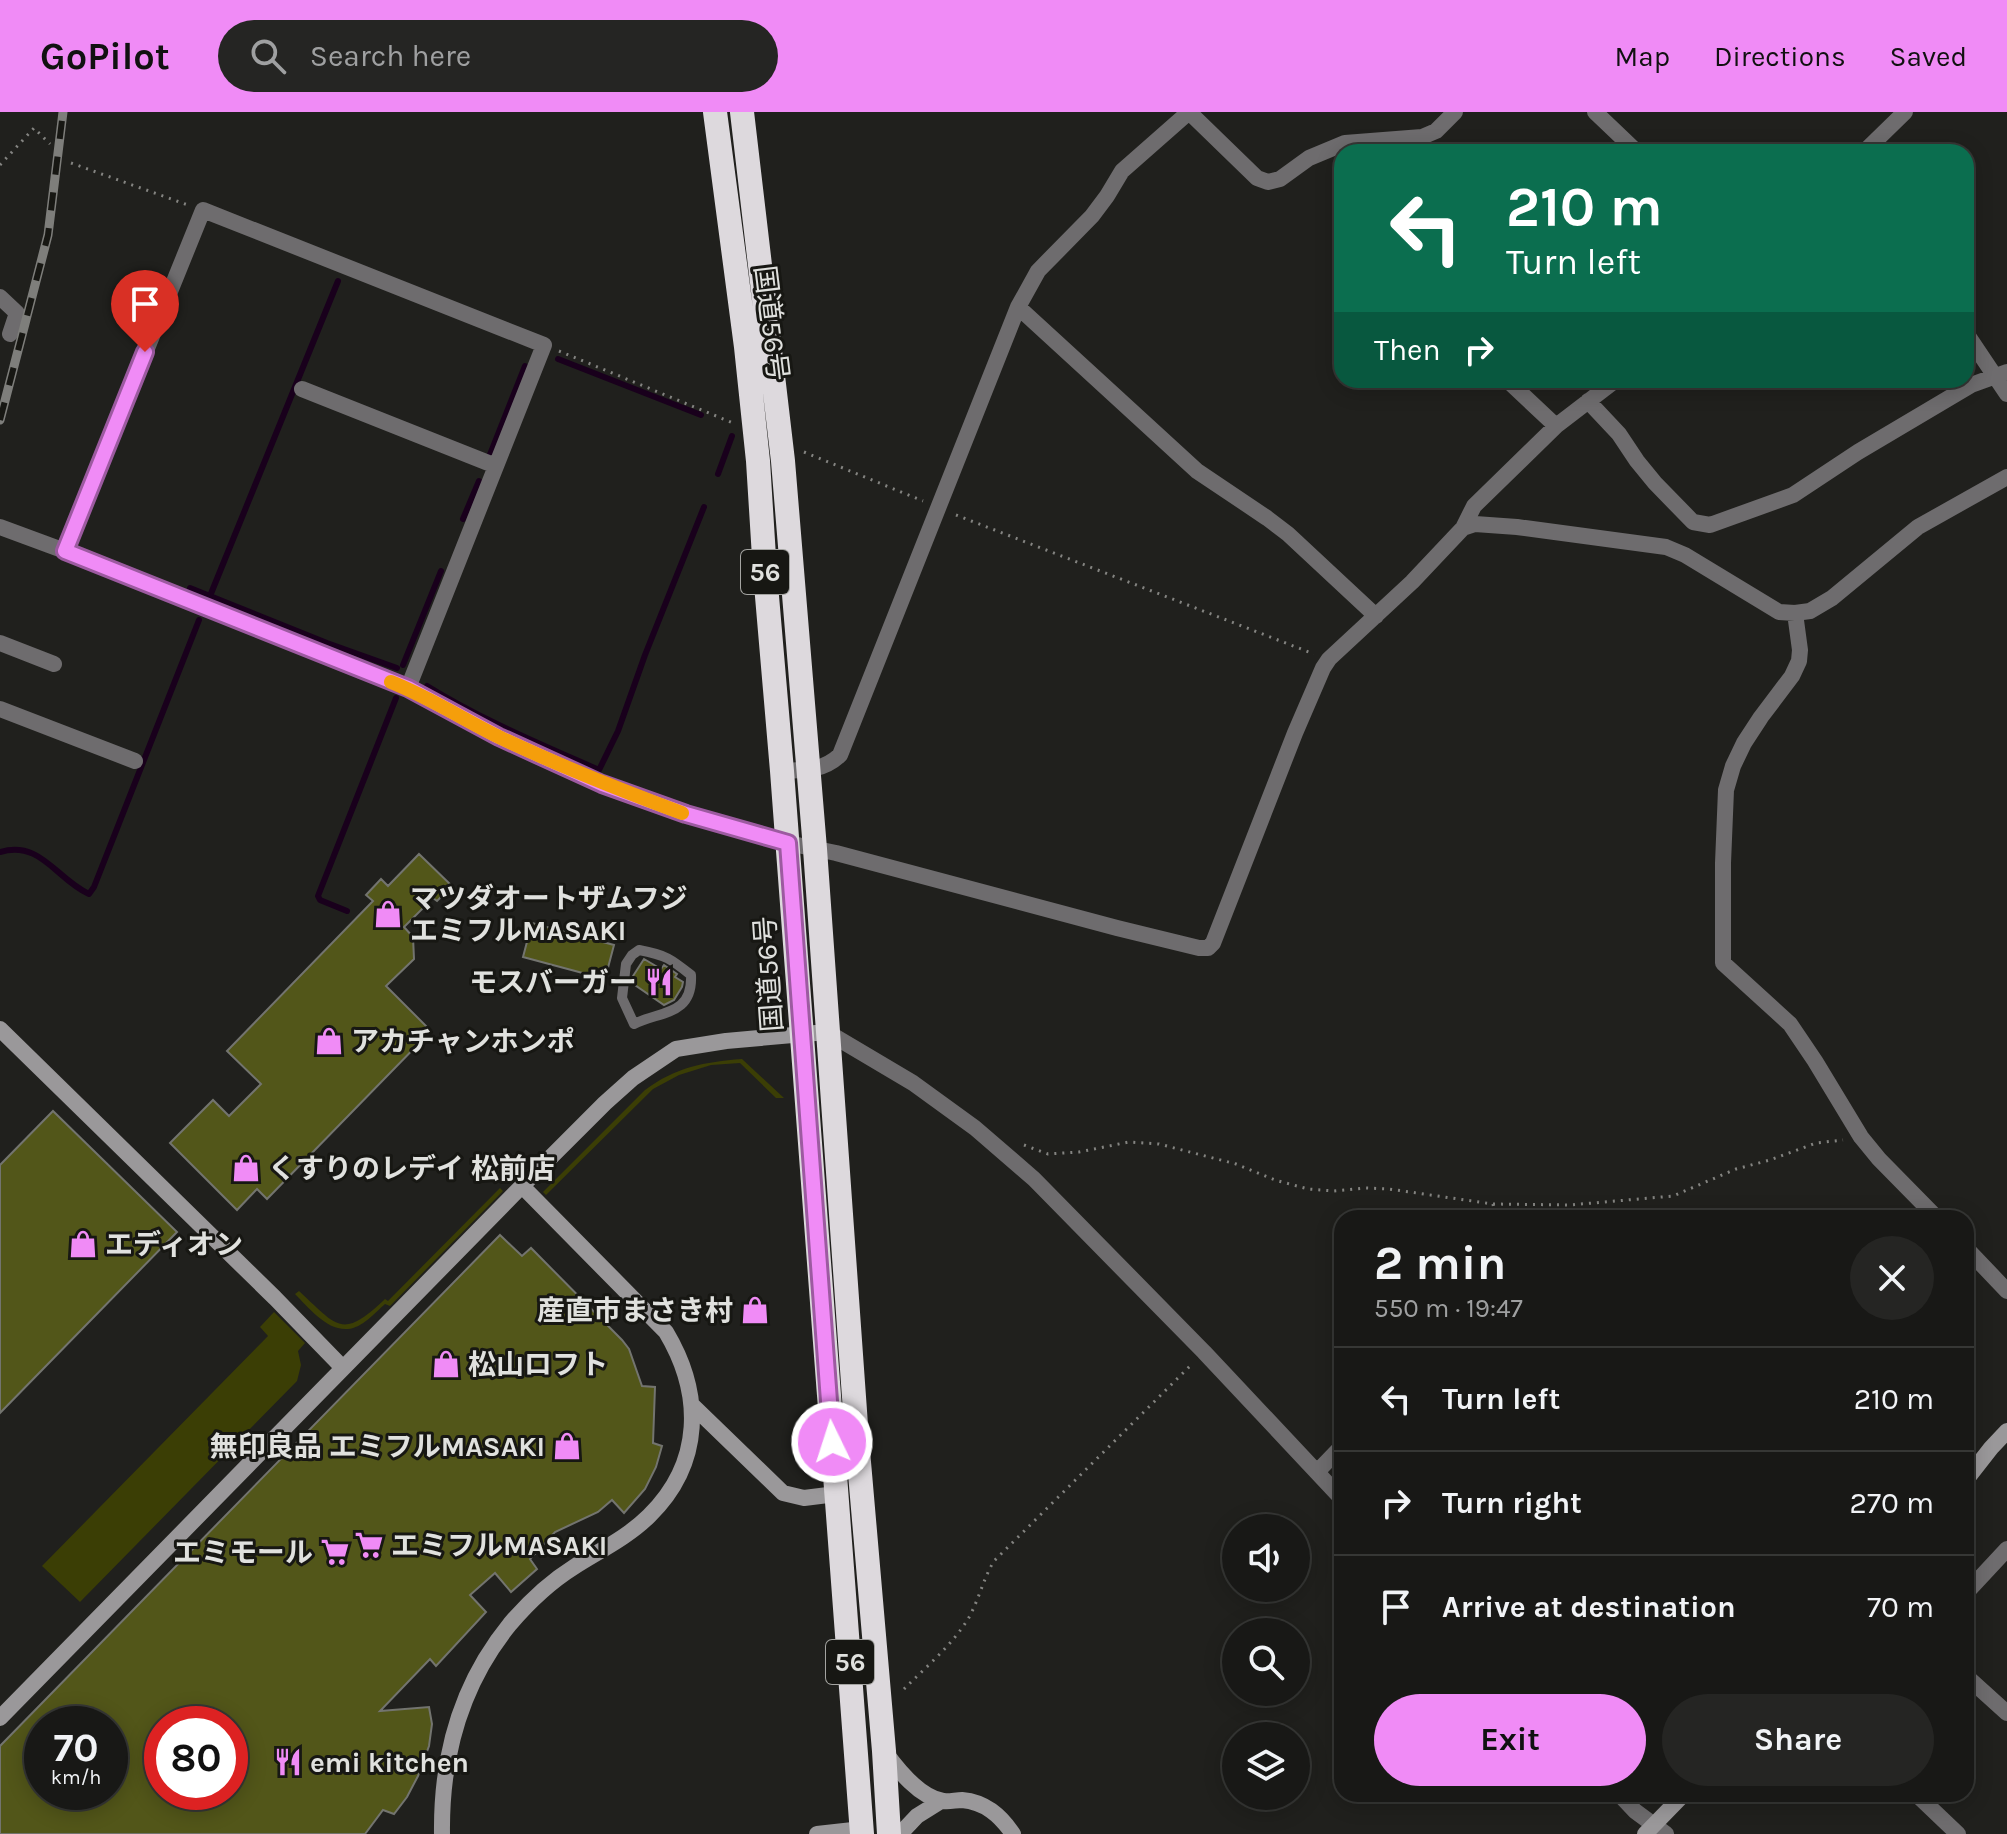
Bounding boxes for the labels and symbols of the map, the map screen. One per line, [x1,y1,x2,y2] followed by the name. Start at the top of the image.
[748,264,795,383] street label: 国道56号
[111,270,179,352] pin
[741,550,789,594] road number: 56
[410,882,688,947] place label: マツダオートザムフジ エミフルMASAKI
[373,899,403,929] shop icon: マツダオートザムフジ エミフルMASAKI
[748,915,789,1033] street label: 国道56号
[469,966,637,999] place label: モスバーガー
[644,967,674,997] restaurant icon: モスバーガー
[351,1025,575,1058] place label: アカチャンホンポ
[314,1026,344,1056] shop icon: アカチャンホンポ
[268,1152,555,1185] place label: くすりのレデイ 松前店
[231,1153,261,1183] shop icon: くすりのレデイ 松前店
[105,1228,243,1261] place label: エディオン
[68,1229,98,1259] shop icon: エディオン
[537,1294,733,1327] place label: 産直市まさき村
[740,1295,770,1325] shop icon: 産直市まさき村
[468,1348,608,1381] place label: 松山ロフト
[431,1349,461,1379] shop icon: 松山ロフト
[790,1400,874,1484] position arrow
[210,1430,545,1463] place label: 無印良品 エミフルMASAKI
[552,1431,582,1461] shop icon: 無印良品 エミフルMASAKI
[391,1529,607,1562] place label: エミフルMASAKI
[354,1530,384,1560] supermarket icon: エミフルMASAKI
[173,1536,313,1569] place label: エミモール
[320,1537,350,1567] supermarket icon: エミモール
[826,1640,874,1684] road number: 56
[144,1706,248,1810] speed limit sign: 80
[310,1746,469,1779] place label: emi kitchen
[273,1747,303,1777] restaurant icon: emi kitchen

